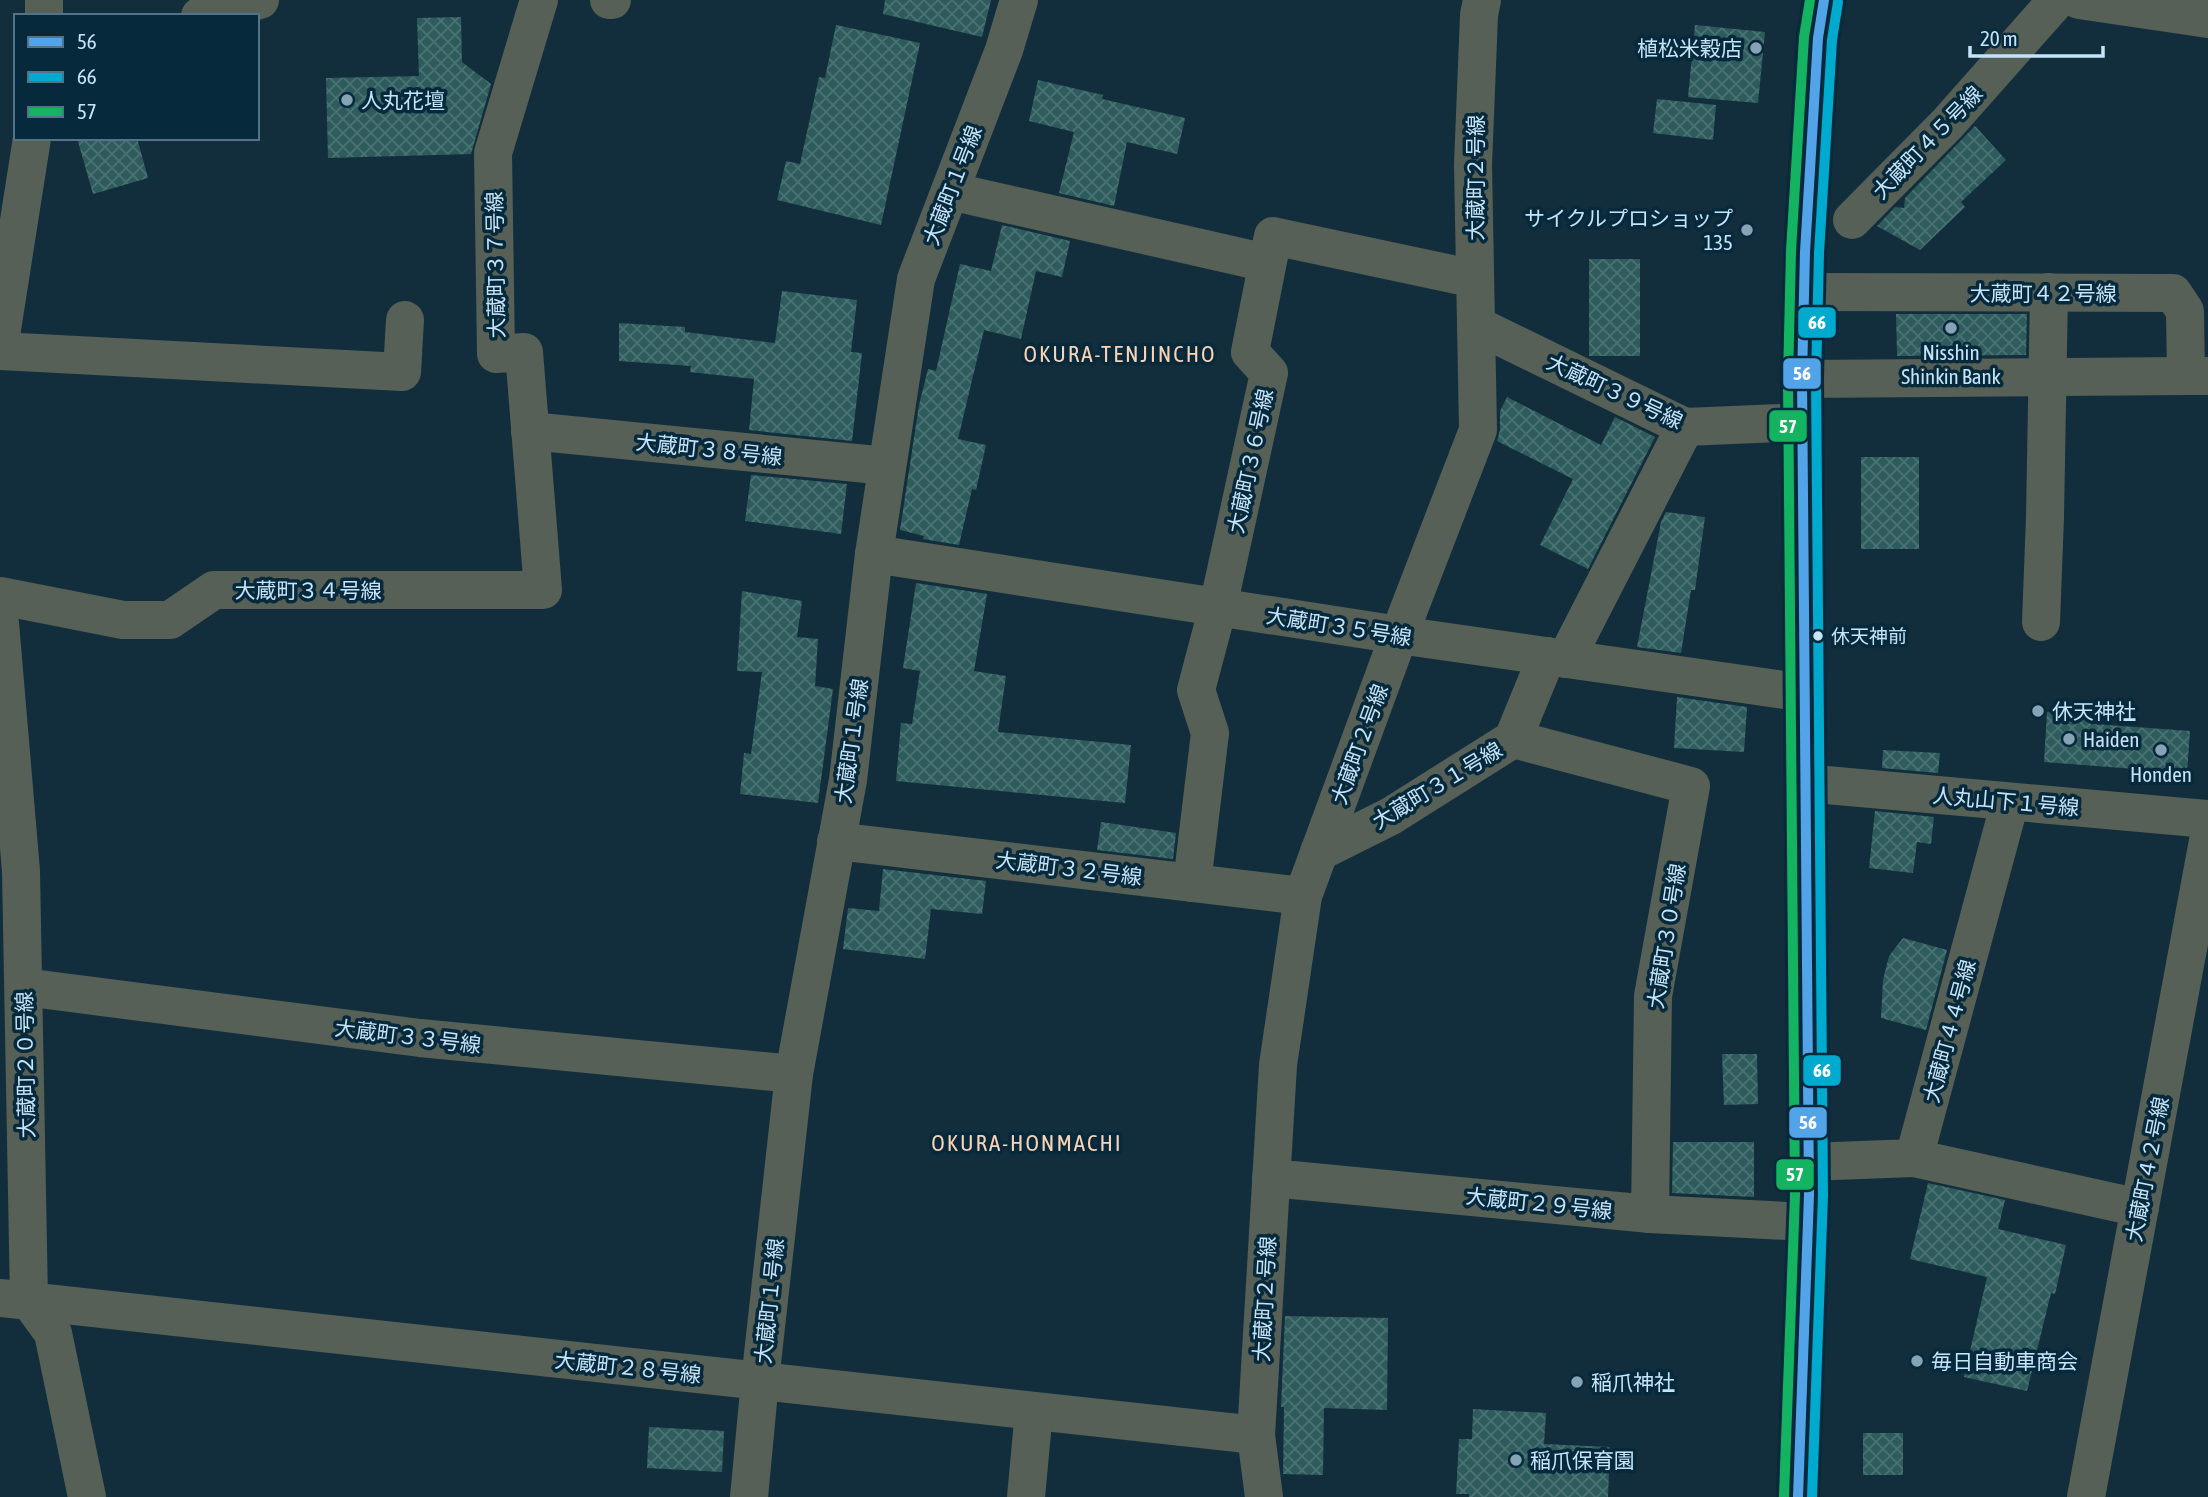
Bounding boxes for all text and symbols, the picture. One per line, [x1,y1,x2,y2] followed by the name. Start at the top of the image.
[14,14,259,140] legend
[1970,14,2103,58] scale bar
[1980,26,2018,50] text: 20 m
[77,29,97,53] text: 56
[1637,36,1742,60] place label: 植松米穀店
[1748,40,1764,56] marker: 植松米穀店
[77,64,97,88] text: 66
[1867,81,1987,203] street label: 大蔵町４５号線
[361,88,445,112] place label: 人丸花壇
[339,92,355,108] marker: 人丸花壇
[77,99,97,123] text: 57
[1463,115,1487,241] street label: 大蔵町２号線
[918,122,986,248] street label: 大蔵町１号線
[482,191,508,339] street label: 大蔵町３７号線
[1524,206,1733,254] place label: サイクルプロショップ 135
[1739,222,1755,238] marker: サイクルプロショップ 135
[1970,281,2117,305] street label: 大蔵町４２号線
[1797,306,1837,339] line badge: 66
[1808,311,1826,333] text: 66
[1943,320,1959,336] marker: Nisshin Shinkin Bank
[1901,340,2001,388] place label: Nisshin Shinkin Bank
[1023,341,1217,367] district label: OKURA-TENJINCHO
[1543,349,1687,433] street label: 大蔵町３９号線
[1782,357,1822,390] line badge: 56
[1793,362,1811,384] text: 56
[1223,387,1277,535] street label: 大蔵町３６号線
[1768,409,1808,443] line badge: 57
[1779,415,1797,437] text: 57
[635,429,783,469] street label: 大蔵町３８号線
[235,578,382,602] street label: 大蔵町３４号線
[1265,603,1413,649] street label: 大蔵町３５号線
[1831,625,1907,647] place label: 休天神前
[1811,629,1825,643] marker: 休天神前
[830,677,872,805] street label: 大蔵町１号線
[1326,681,1392,807] street label: 大蔵町２号線
[2052,699,2136,723] place label: 休天神社
[2030,703,2046,719] marker: 休天神社
[2083,727,2139,751] place label: Haiden
[2061,731,2077,747] marker: Haiden
[1368,737,1506,833] street label: 大蔵町３１号線
[2153,742,2169,758] marker: Honden
[2130,762,2192,786] place label: Honden
[1932,783,2080,819] street label: 人丸山下１号線
[995,847,1143,889] street label: 大蔵町３２号線
[1643,862,1689,1010] street label: 大蔵町３０号線
[1918,957,1980,1105] street label: 大蔵町４４号線
[12,991,38,1139] street label: 大蔵町２０号線
[334,1015,482,1057] street label: 大蔵町３３号線
[1802,1054,1842,1087] line badge: 66
[1813,1059,1831,1081] text: 66
[2121,1095,2173,1243] street label: 大蔵町４２号線
[1788,1106,1828,1139] line badge: 56
[1799,1111,1817,1133] text: 56
[931,1130,1123,1156] district label: OKURA-HONMACHI
[1775,1158,1815,1191] line badge: 57
[1786,1163,1804,1185] text: 57
[1465,1183,1613,1223] street label: 大蔵町２９号線
[1249,1235,1279,1363] street label: 大蔵町２号線
[750,1237,788,1365] street label: 大蔵町１号線
[554,1347,702,1387] street label: 大蔵町２８号線
[1931,1349,2078,1373] place label: 毎日自動車商会
[1909,1353,1925,1369] marker: 毎日自動車商会
[1591,1370,1675,1394] place label: 稲爪神社
[1569,1374,1585,1390] marker: 稲爪神社
[1530,1448,1635,1472] place label: 稲爪保育園
[1508,1452,1524,1468] marker: 稲爪保育園

